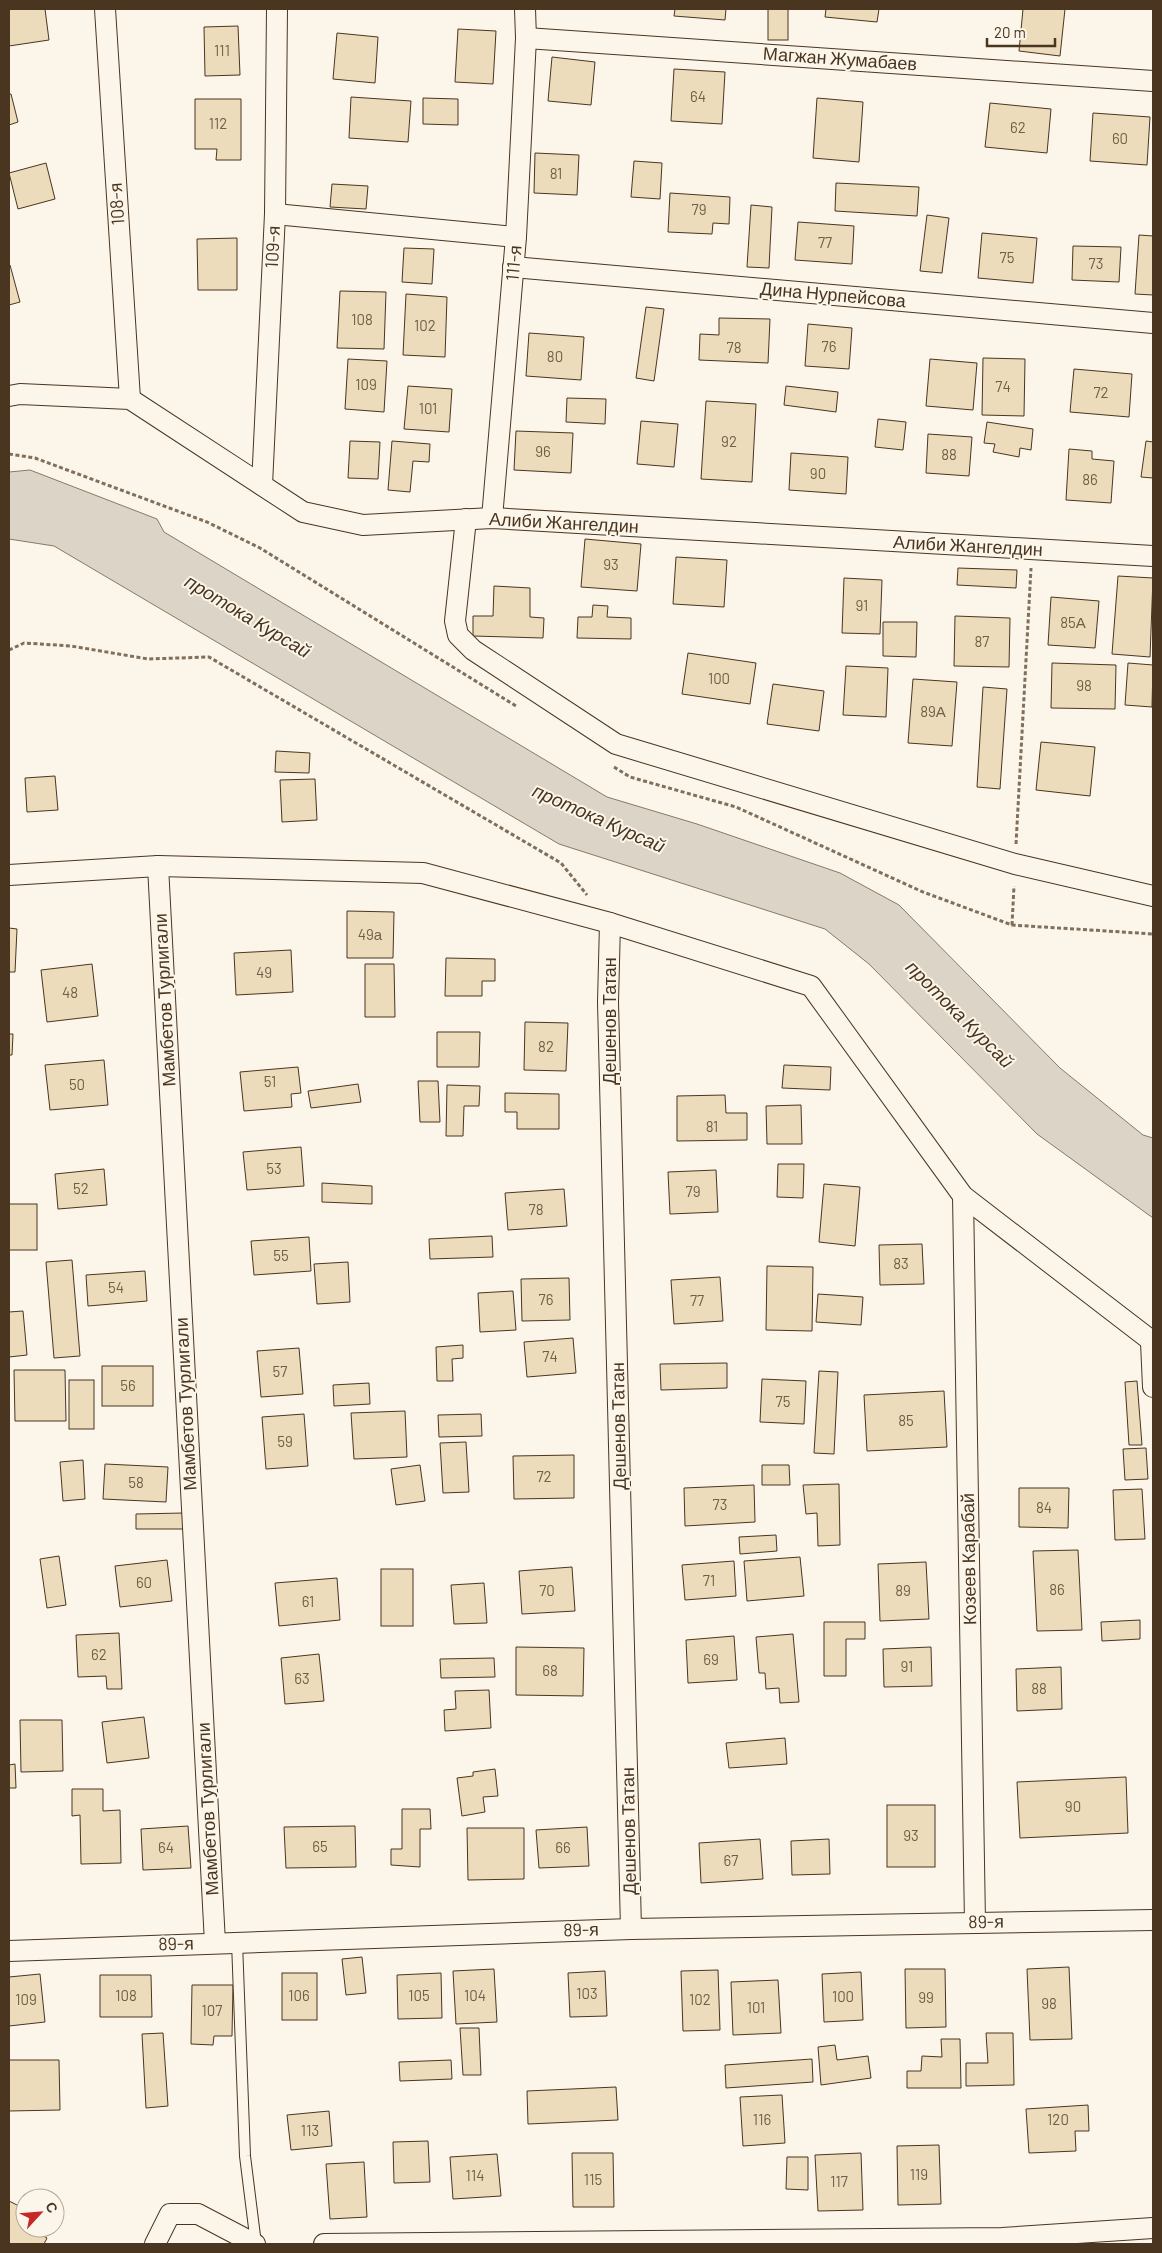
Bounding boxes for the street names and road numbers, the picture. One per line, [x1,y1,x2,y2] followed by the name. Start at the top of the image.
[762,42,918,74] street label: Магжан Жумабаев
[104,182,128,226] street label: 108-я
[260,225,284,269] street label: 109-я
[500,244,526,282] street label: 111-я
[759,277,908,311] street label: Дина Нурпейсова
[489,507,639,537] street label: Алиби Жангелдин
[893,530,1043,560] street label: Алиби Жангелдин
[148,913,180,1087] street label: Мамбетов Турлигали
[598,957,620,1085] street label: Дешенов Татан
[169,1317,201,1491] street label: Мамбетов Турлигали
[606,1362,630,1490] street label: Дешенов Татан
[956,1493,980,1625] street label: Козеев Карабай
[191,1722,223,1896] street label: Мамбетов Турлигали
[616,1767,640,1895] street label: Дешенов Татан
[968,1910,1004,1932] street label: 89-я
[563,1917,599,1941] street label: 89-я
[158,1931,194,1955] street label: 89-я

